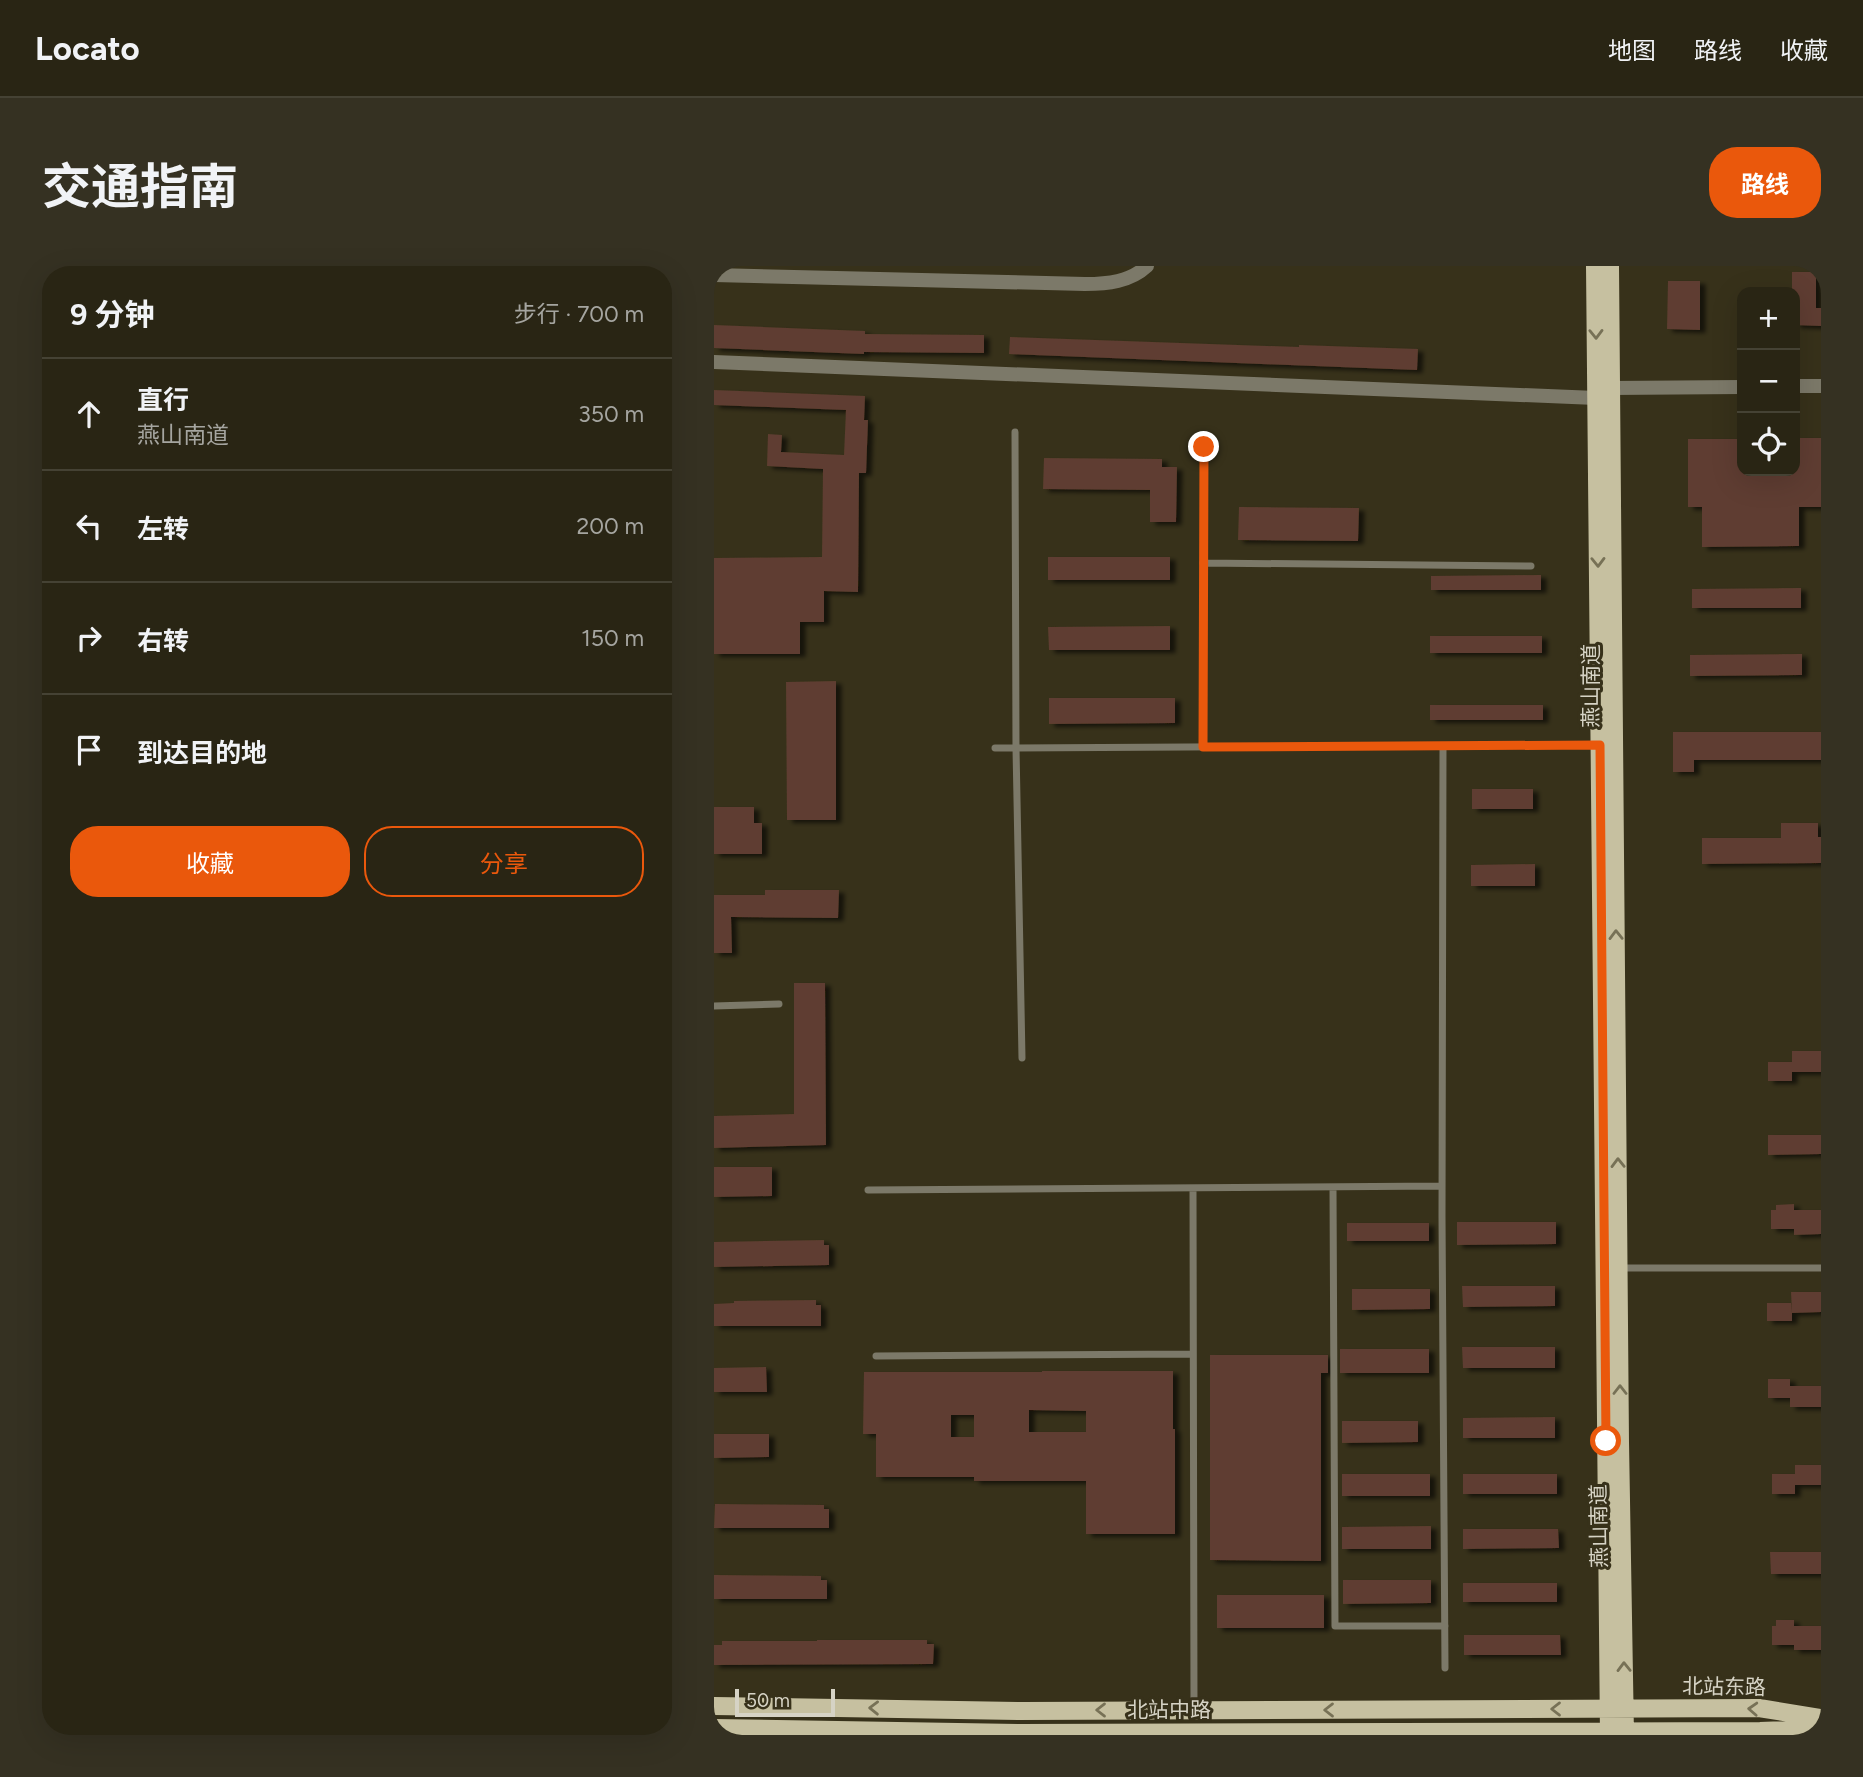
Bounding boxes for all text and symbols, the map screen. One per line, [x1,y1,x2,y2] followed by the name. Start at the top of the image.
[35,29,140,68] text: Locato
[1608,36,1656,65] text: 地图
[1694,36,1742,65] text: 路线
[1780,36,1828,65] text: 收藏
[1709,147,1821,218] button: 路线
[42,157,238,216] text: 交通指南
[1737,287,1800,476] map controls
[1737,287,1800,350] button: +
[70,296,155,333] text: 9 分钟
[514,300,644,328] text: 步行 · 700 m
[1588,329,1604,340] one-way arrow
[1737,350,1800,413] button: −
[137,384,189,416] text: 直行
[70,395,108,433] icon: ahead
[578,400,644,428] text: 350 m
[1737,413,1800,476] button: locate
[137,421,229,449] text: 燕山南道
[1188,431,1219,462] route end
[70,507,108,545] icon: left
[576,512,644,540] text: 200 m
[137,513,189,545] text: 左转
[1590,557,1606,567] one-way arrow
[70,619,108,657] icon: right
[581,624,644,652] text: 150 m
[137,625,189,657] text: 右转
[1578,644,1603,728] street label: 燕山南道
[70,731,108,769] icon: arrive
[137,737,267,769] text: 到达目的地
[70,826,350,897] button: 收藏
[364,826,644,897] button: 分享
[1608,930,1624,940] one-way arrow
[1610,1157,1626,1168] one-way arrow
[1612,1385,1628,1395] one-way arrow
[1590,1425,1621,1456] route start
[1585,1484,1612,1568] street label: 燕山南道
[1616,1661,1632,1672] one-way arrow
[1682,1673,1766,1700] street label: 北站东路
[735,1686,835,1718] scale bar
[746,1689,790,1712] text: 50 m
[1127,1697,1211,1722] street label: 北站中路
[868,1700,879,1716] one-way arrow
[1550,1701,1561,1717] one-way arrow
[1748,1701,1759,1716] one-way arrow
[1095,1702,1106,1718] one-way arrow
[1323,1702,1333,1718] one-way arrow

